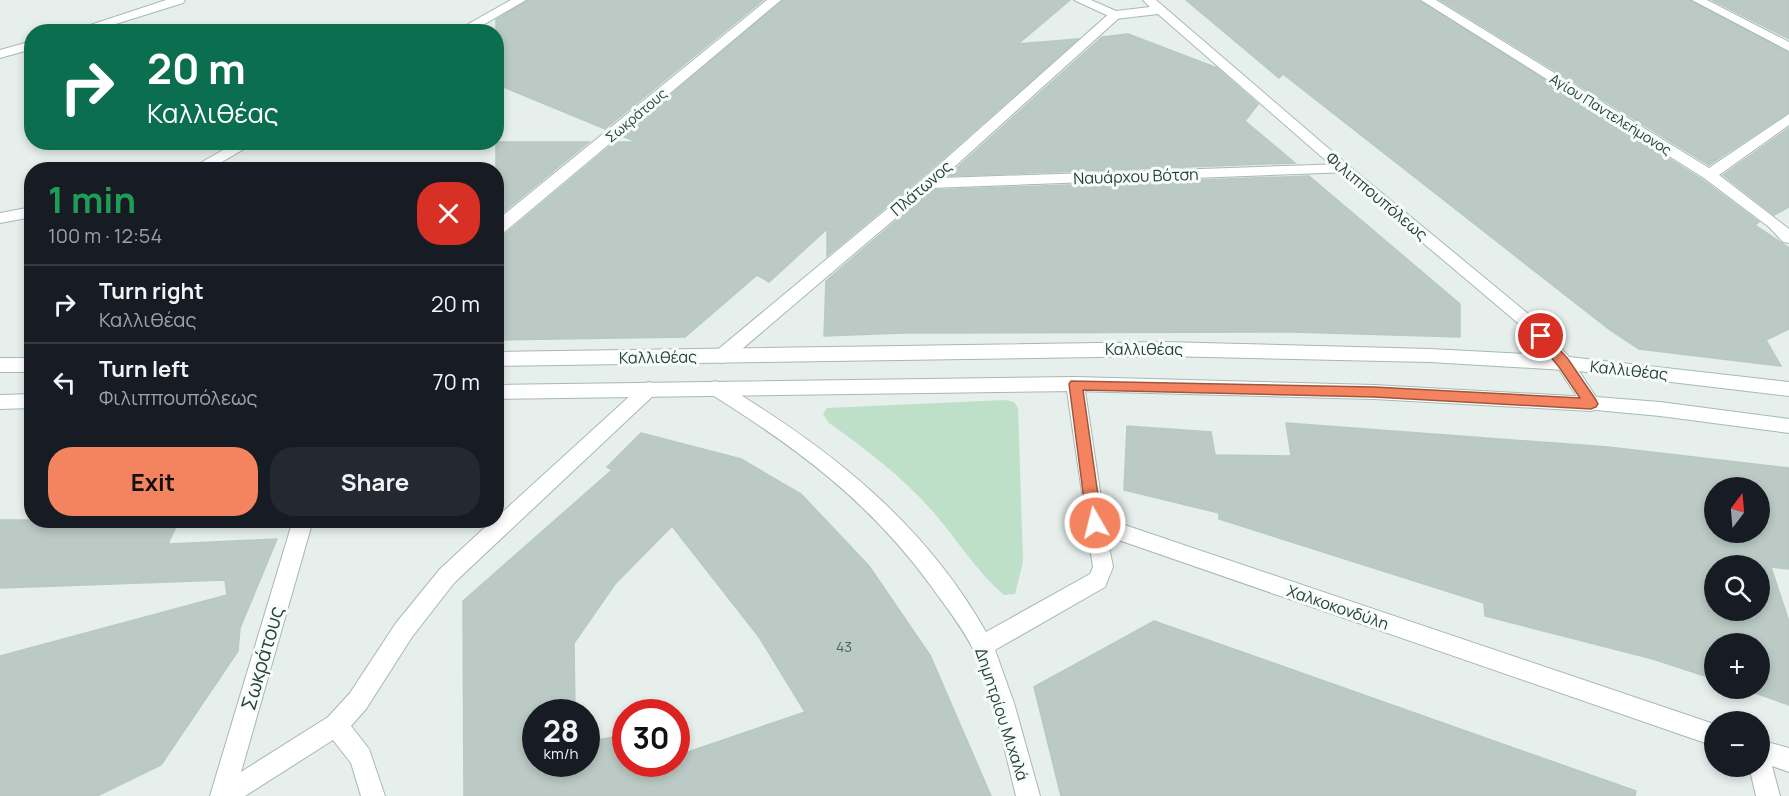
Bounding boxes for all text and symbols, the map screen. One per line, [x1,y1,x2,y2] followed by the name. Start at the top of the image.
[147,39,246,97] text: 20 m
[48,48,126,126] icon: right
[1546,69,1676,159] street label: Αγίου Παντελεήμονος
[601,83,671,146] street label: Σωκράτους
[147,94,279,131] text: Καλλιθέας
[1321,147,1433,245] street label: Φιλιππουπόλεως
[885,155,957,221] street label: Πλάτωνος
[1073,163,1199,189] street label: Ναυάρχου Βότση
[48,175,136,224] text: 1 min
[417,182,480,245] button: close
[48,222,162,249] text: 100 m · 12:54
[99,276,204,306] text: Turn right
[48,288,81,321] icon: right
[431,289,480,319] text: 20 m
[99,306,197,333] text: Καλλιθέας
[1515,310,1566,361] pin
[1524,319,1557,352] icon: arrive
[1105,338,1183,360] street label: Καλλιθέας
[619,345,697,369] street label: Καλλιθέας
[99,354,189,384] text: Turn left
[1589,355,1669,385] street label: Καλλιθέας
[48,366,81,399] icon: left
[432,367,480,397] text: 70 m
[99,384,258,411] text: Φιλιππουπόλεως
[48,447,258,516] button: Exit
[270,447,480,516] button: Share
[1704,477,1770,543] north arrow
[1704,477,1770,777] map controls
[1063,491,1127,555] position arrow
[1704,555,1770,621] button: search
[1284,579,1392,635] street label: Χαλκοκονδύλη
[234,603,290,713] street label: Σωκράτους
[1704,633,1770,699] button: +
[836,637,852,656] house number: 43
[970,645,1034,783] street label: Δημητρίου Μιχαλά
[612,699,690,777] speed limit sign: 30
[543,710,579,751] text: 28
[1704,711,1770,777] button: −
[544,743,578,764] text: km/h

